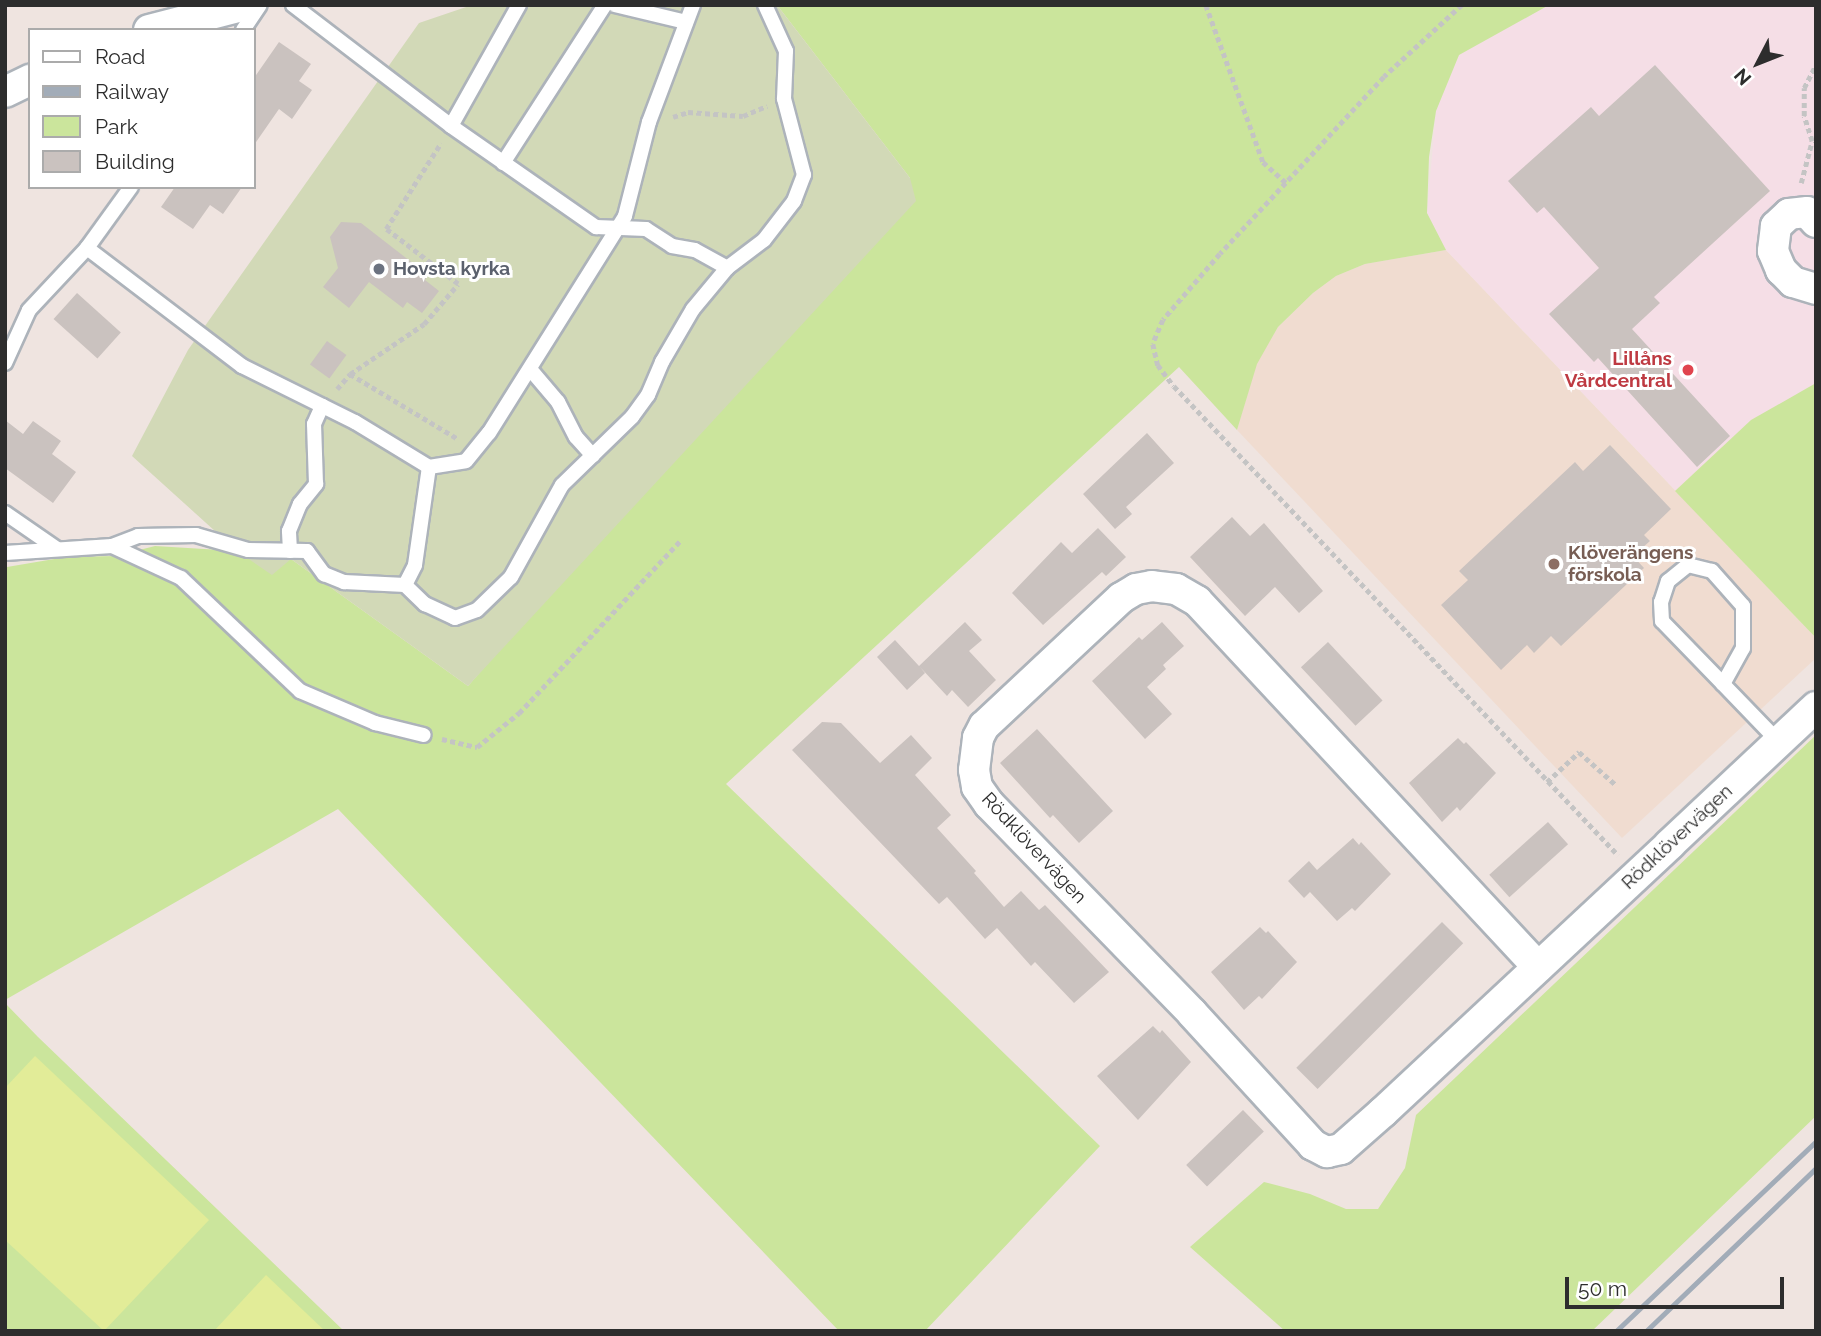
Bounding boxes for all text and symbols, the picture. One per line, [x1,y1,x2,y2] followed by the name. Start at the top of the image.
[28,28,256,189] legend
[1723,28,1793,98] north arrow
[95,44,145,69] text: Road
[1729,64,1755,90] text: N
[95,79,169,104] text: Railway
[95,114,138,139] text: Park
[95,149,175,174] text: Building
[393,258,510,280] place label: Hovsta kyrka
[371,261,387,277] marker: Hovsta kyrka
[1565,348,1672,392] place label: Lillåns Vårdcentral
[1678,360,1698,380] marker: Lillåns Vårdcentral
[1568,542,1693,586] place label: Klöverängens förskola
[1546,556,1562,572] marker: Klöverängens förskola
[1617,780,1737,894] street label: Rödklövervägen
[977,788,1091,908] street label: Rödklövervägen
[1569,1262,1788,1306] scale bar
[1578,1276,1627,1301] text: 50 m

